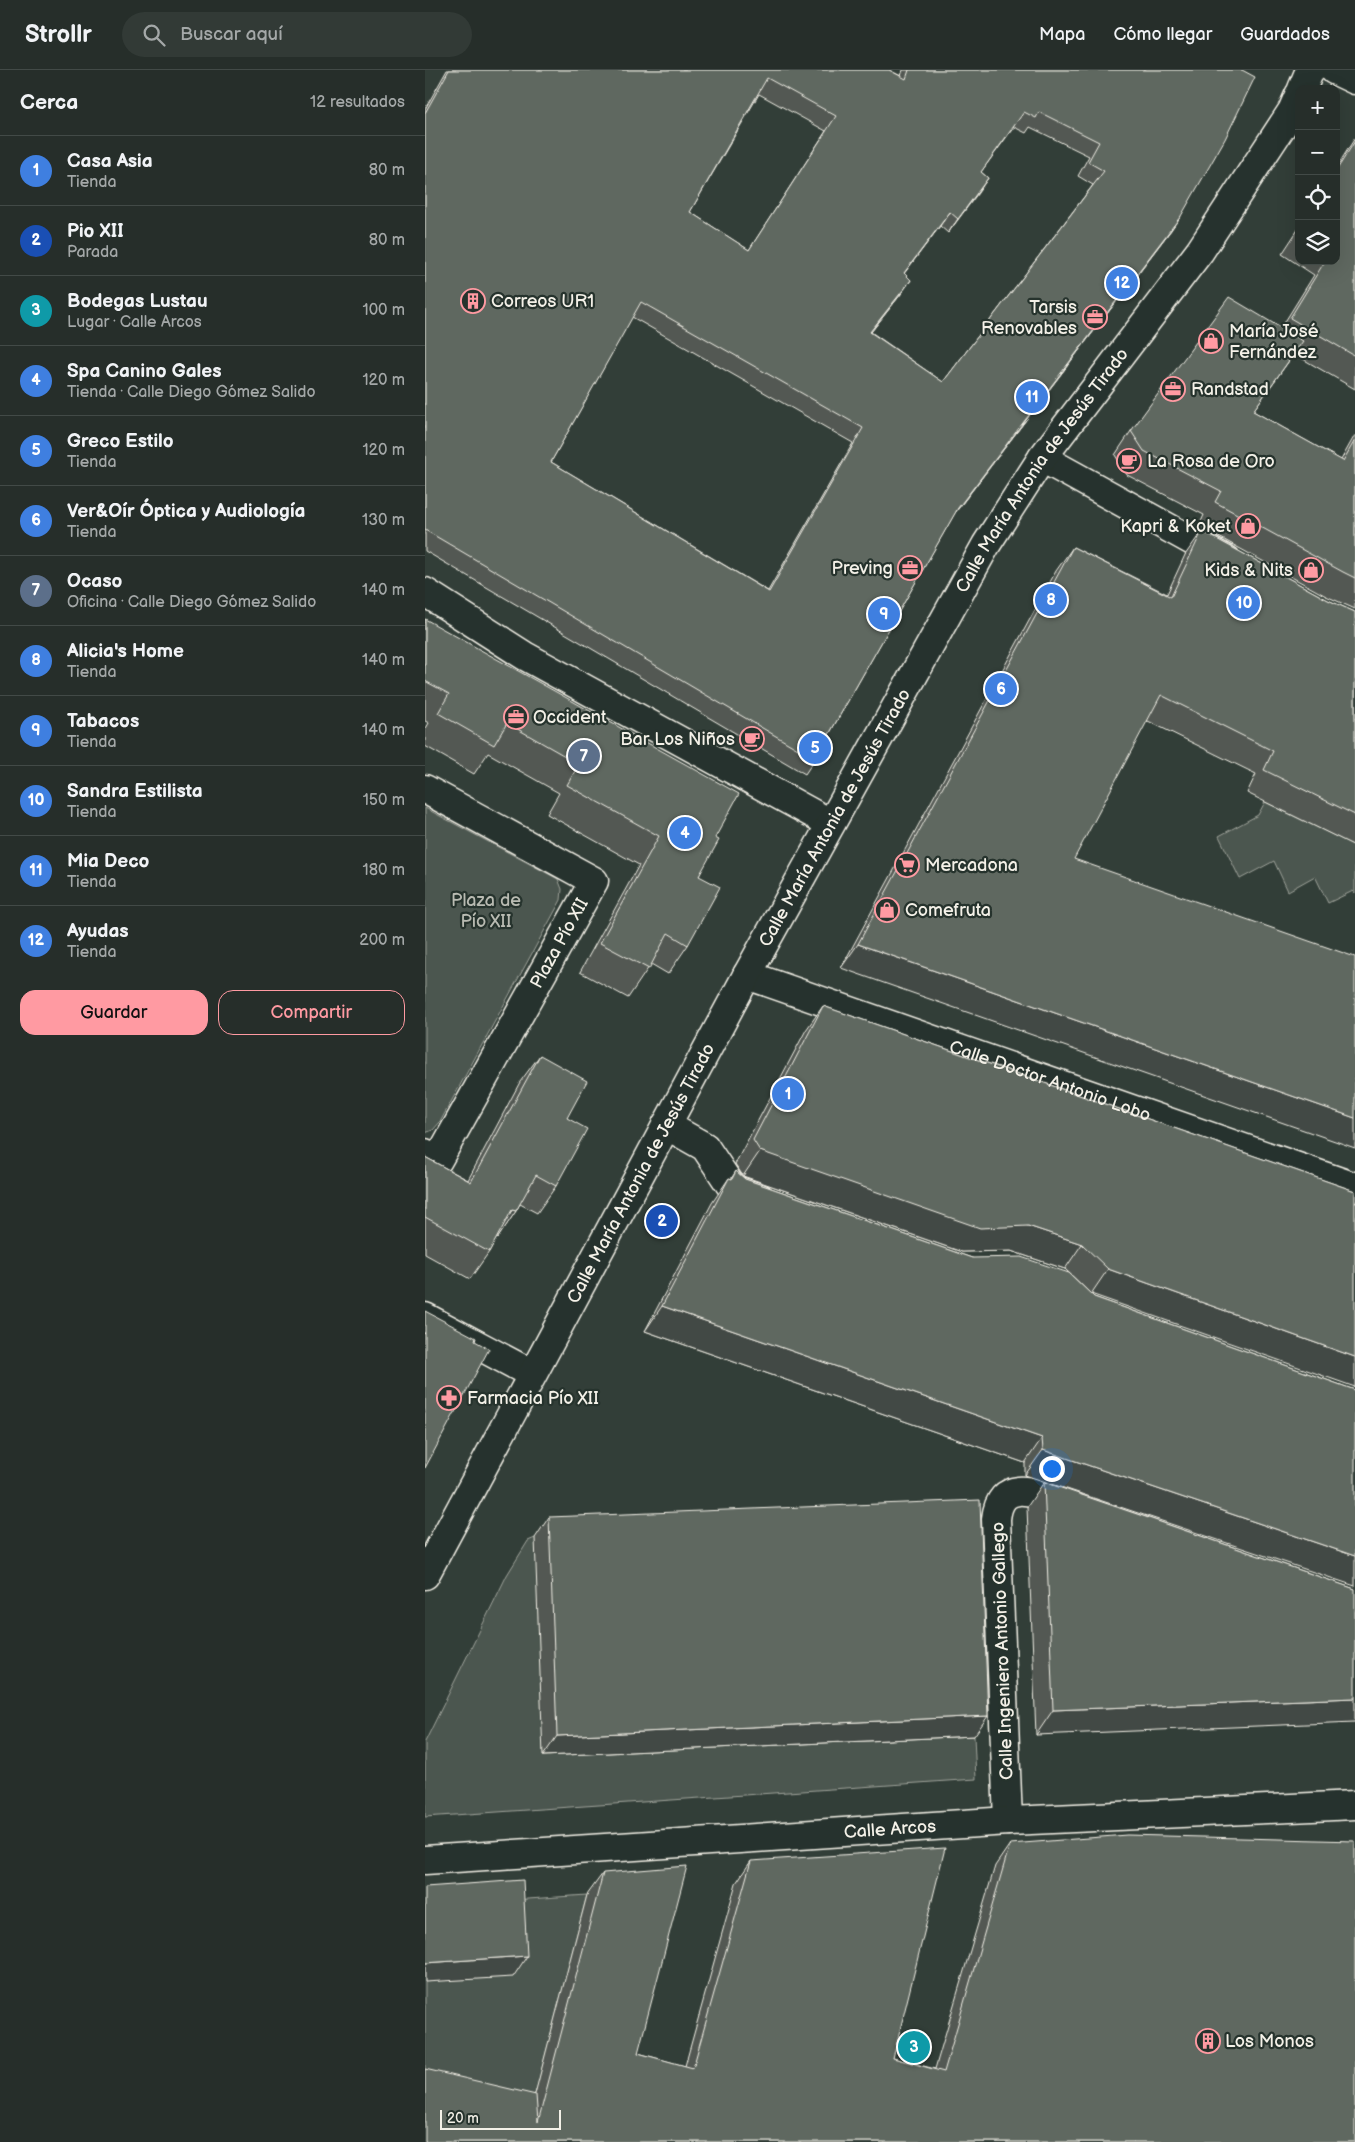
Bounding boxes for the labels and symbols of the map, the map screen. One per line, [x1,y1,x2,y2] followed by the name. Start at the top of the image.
[1106,264,1138,302] pin: 12
[460,288,486,314] building icon: Correos UR1
[491,291,594,312] place label: Correos UR1
[981,297,1077,339] place label: Tarsis Renovables
[1082,304,1108,330] office icon: Tarsis Renovables
[1229,321,1319,363] place label: María José Fernández
[1198,328,1224,354] shop icon: María José Fernández
[952,344,1133,597] street label: Calle María Antonia de Jesús Tirado
[1160,376,1186,402] office icon: Randstad
[1016,378,1048,416] pin: 11
[1191,379,1269,400] place label: Randstad
[1116,448,1142,474] cafe icon: La Rosa de Oro
[1147,451,1275,472] place label: La Rosa de Oro
[1235,513,1261,539] shop icon: Kapri & Koket
[1120,516,1231,537] place label: Kapri & Koket
[897,555,923,581] office icon: Preving
[1298,557,1324,583] shop icon: Kids & Nits
[832,558,893,579] place label: Preving
[1204,560,1293,581] place label: Kids & Nits
[1035,581,1067,619] pin: 8
[1228,584,1260,622] pin: 10
[868,595,900,633] pin: 9
[985,670,1017,708] pin: 6
[755,685,915,951] street label: Calle María Antonia de Jesús Tirado
[503,704,529,730] office icon: Occident
[533,707,607,728] place label: Occident
[739,726,765,752] cafe icon: Bar Los Niños
[620,729,735,750] place label: Bar Los Niños
[799,729,831,767] pin: 5
[568,737,600,775] pin: 7
[669,814,701,852] pin: 4
[894,852,920,878] supermarket icon: Mercadona
[925,855,1018,876] place label: Mercadona
[451,890,521,932] park label: Plaza de Pío XII
[526,895,593,992] street label: Plaza Pío XII
[874,897,900,923] shop icon: Comefruta
[905,900,991,921] place label: Comefruta
[946,1036,1154,1126] street label: Calle Doctor Antonio Lobo
[563,1040,719,1307] street label: Calle María Antonia de Jesús Tirado
[772,1075,804,1113] pin: 1
[646,1202,678,1240] pin: 2
[436,1385,462,1411] pharmacy icon: Farmacia Pío XII
[467,1388,599,1409] place label: Farmacia Pío XII
[1039,1456,1065,1482] your location
[987,1522,1017,1780] street label: Calle Ingeniero Antonio Gallego
[843,1816,937,1843] street label: Calle Arcos
[898,2028,930,2066] pin: 3
[1195,2028,1221,2054] building icon: Los Monos
[1225,2031,1314,2052] place label: Los Monos
[440,2107,561,2130] scale bar

